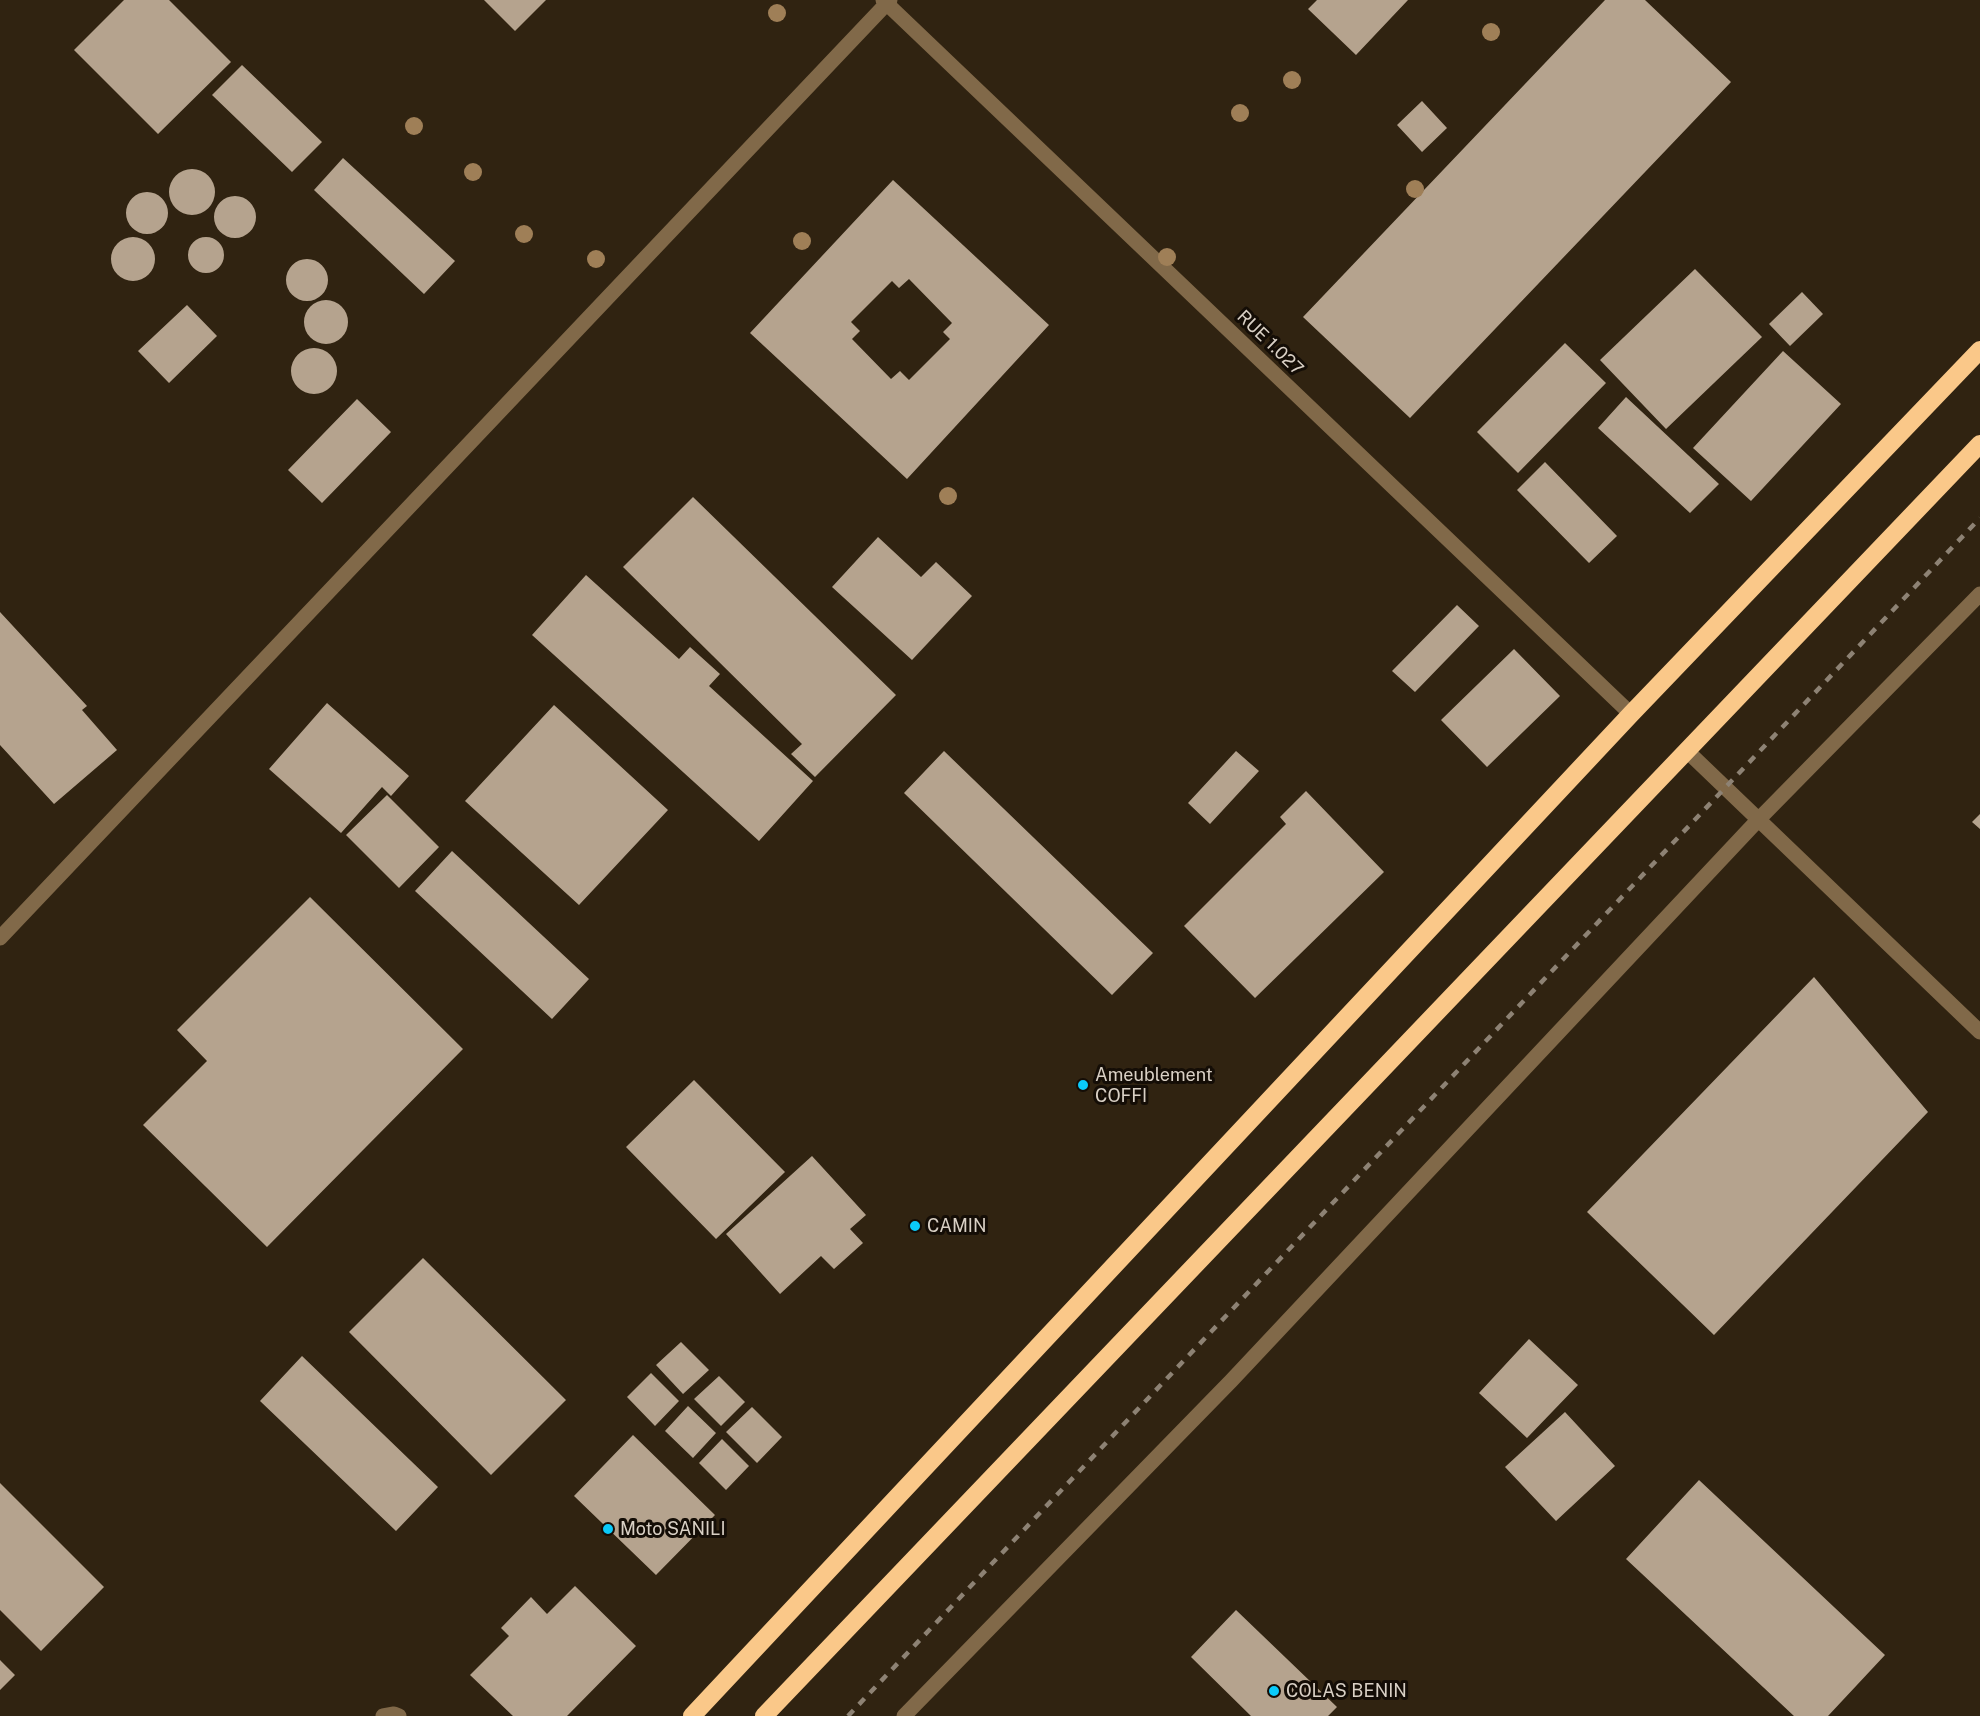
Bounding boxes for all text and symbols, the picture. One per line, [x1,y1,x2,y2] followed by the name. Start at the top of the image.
[1232,306,1308,380] street label: RUE 1.027
[1095,1064,1213,1106] place label: Ameublement COFFI
[1076,1078,1090,1092] marker: Ameublement COFFI
[927,1215,987,1237] place label: CAMIN
[908,1219,922,1233] marker: CAMIN
[620,1518,726,1540] place label: Moto SANILI
[601,1522,615,1536] marker: Moto SANILI
[1286,1680,1407,1702] place label: COLAS BENIN
[1267,1684,1281,1698] marker: COLAS BENIN

